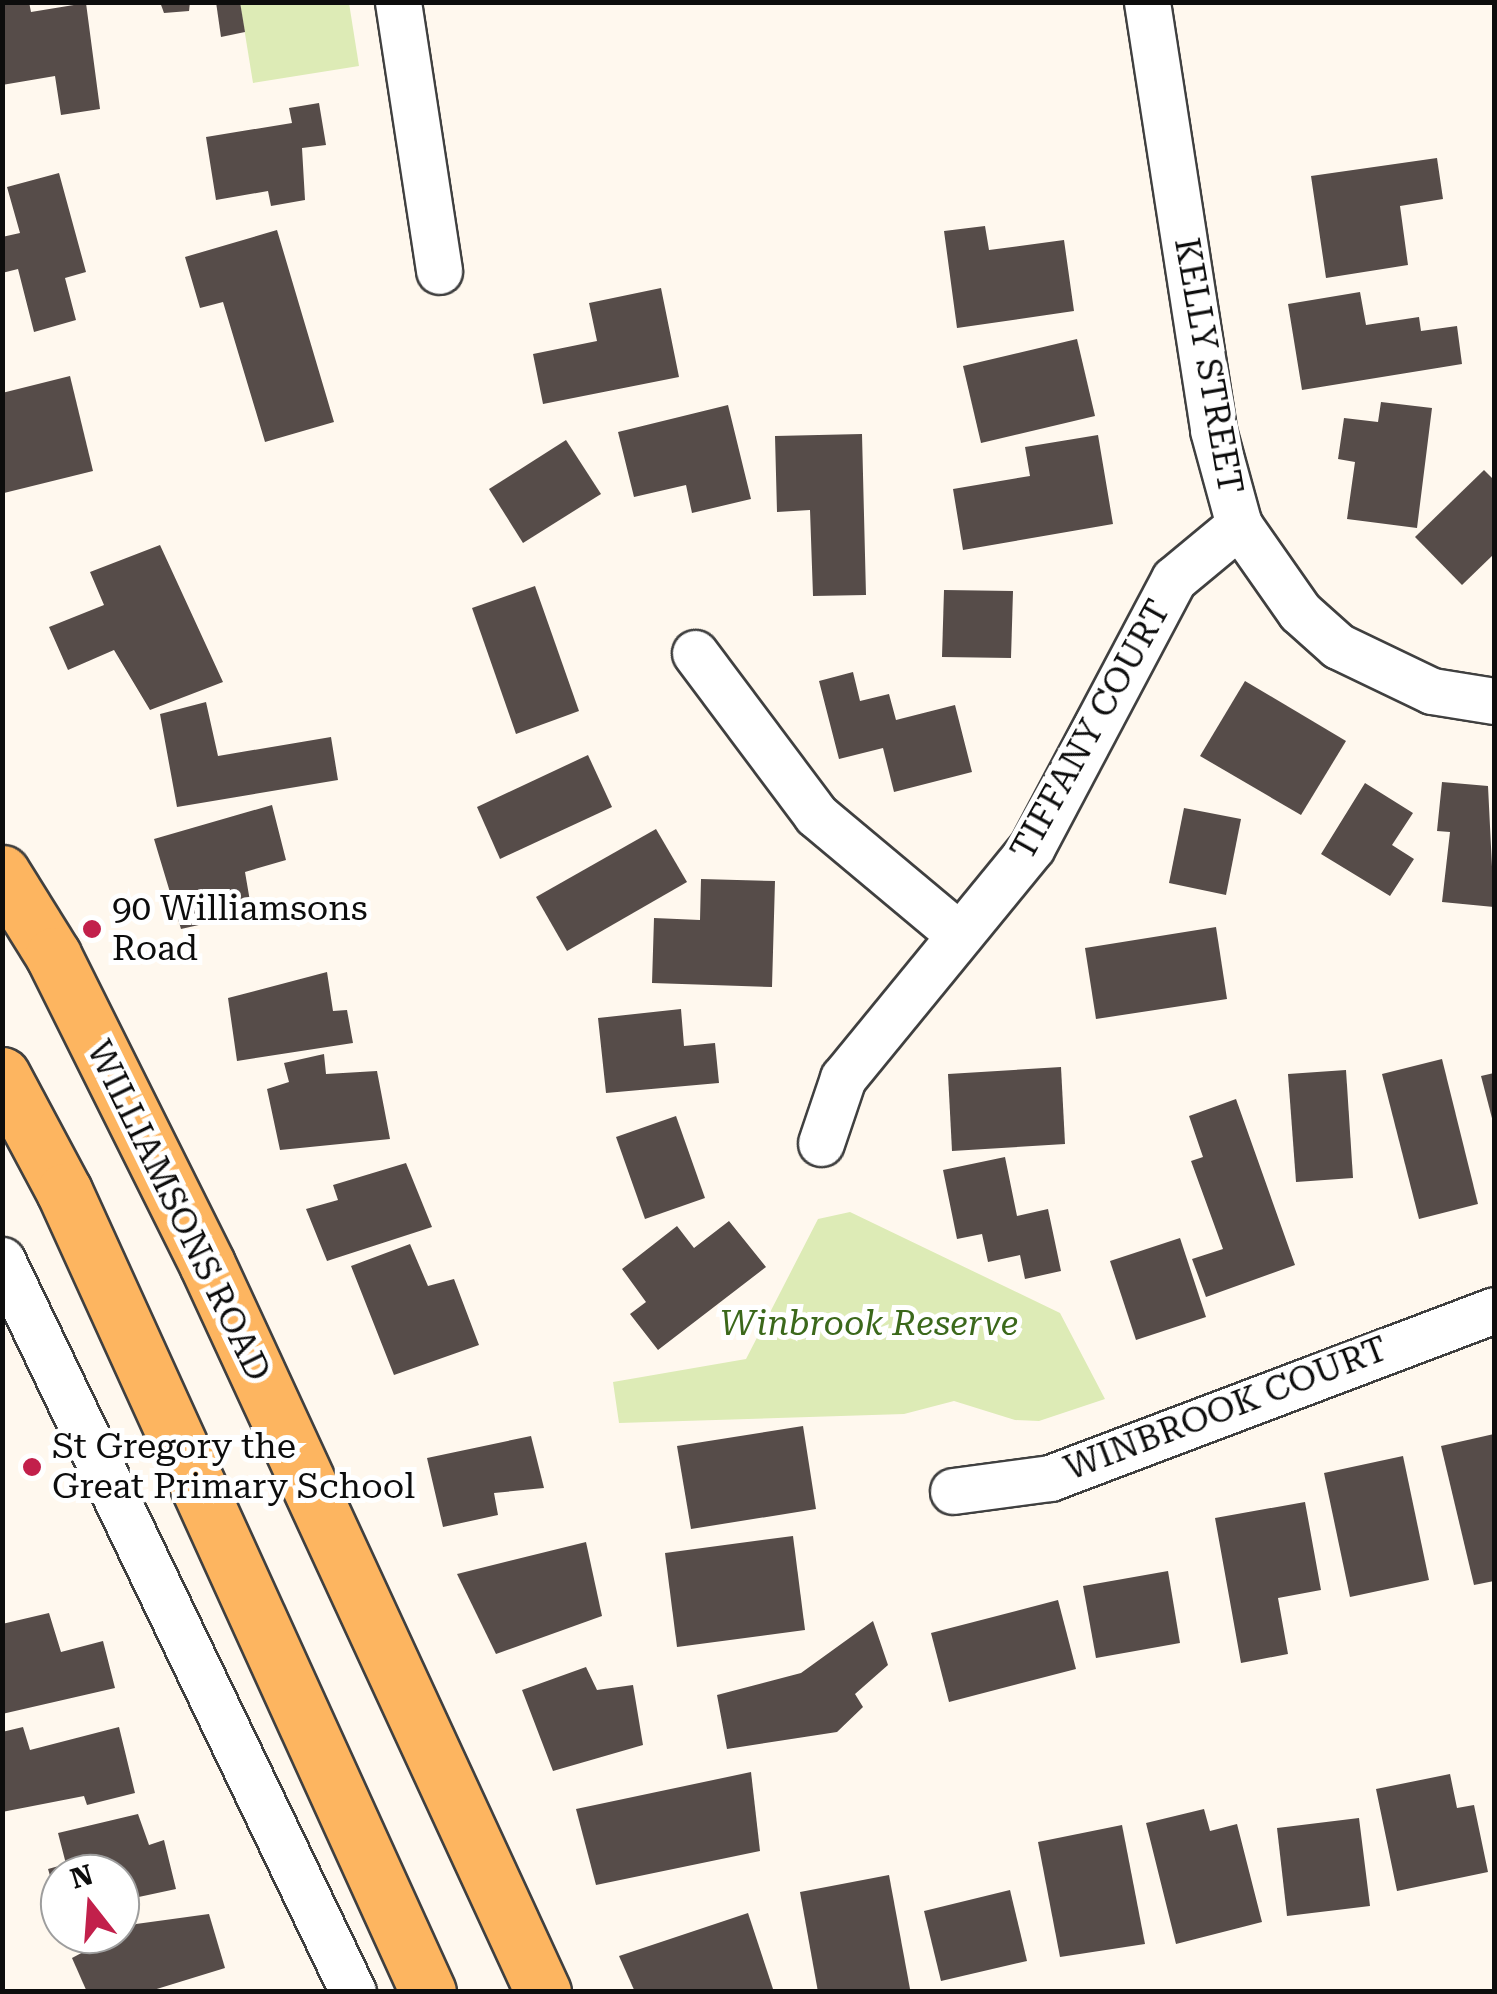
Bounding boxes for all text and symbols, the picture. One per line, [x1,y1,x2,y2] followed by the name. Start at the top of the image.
[1165,235,1251,497] street label: KELLY STREET
[1002,593,1180,867] street label: TIFFANY COURT
[112,888,367,970] place label: 90 Williamsons Road
[81,918,103,940] marker: 90 Williamsons Road
[77,1034,279,1388] street label: WILLIAMSONS ROAD
[720,1303,1018,1345] park label: Winbrook Reserve
[1059,1328,1393,1490] street label: WINBROOK COURT
[52,1426,415,1508] place label: St Gregory the Great Primary School
[21,1456,43,1478] marker: St Gregory the Great Primary School
[40,1854,140,1954] north arrow
[67,1858,97,1896] text: N

